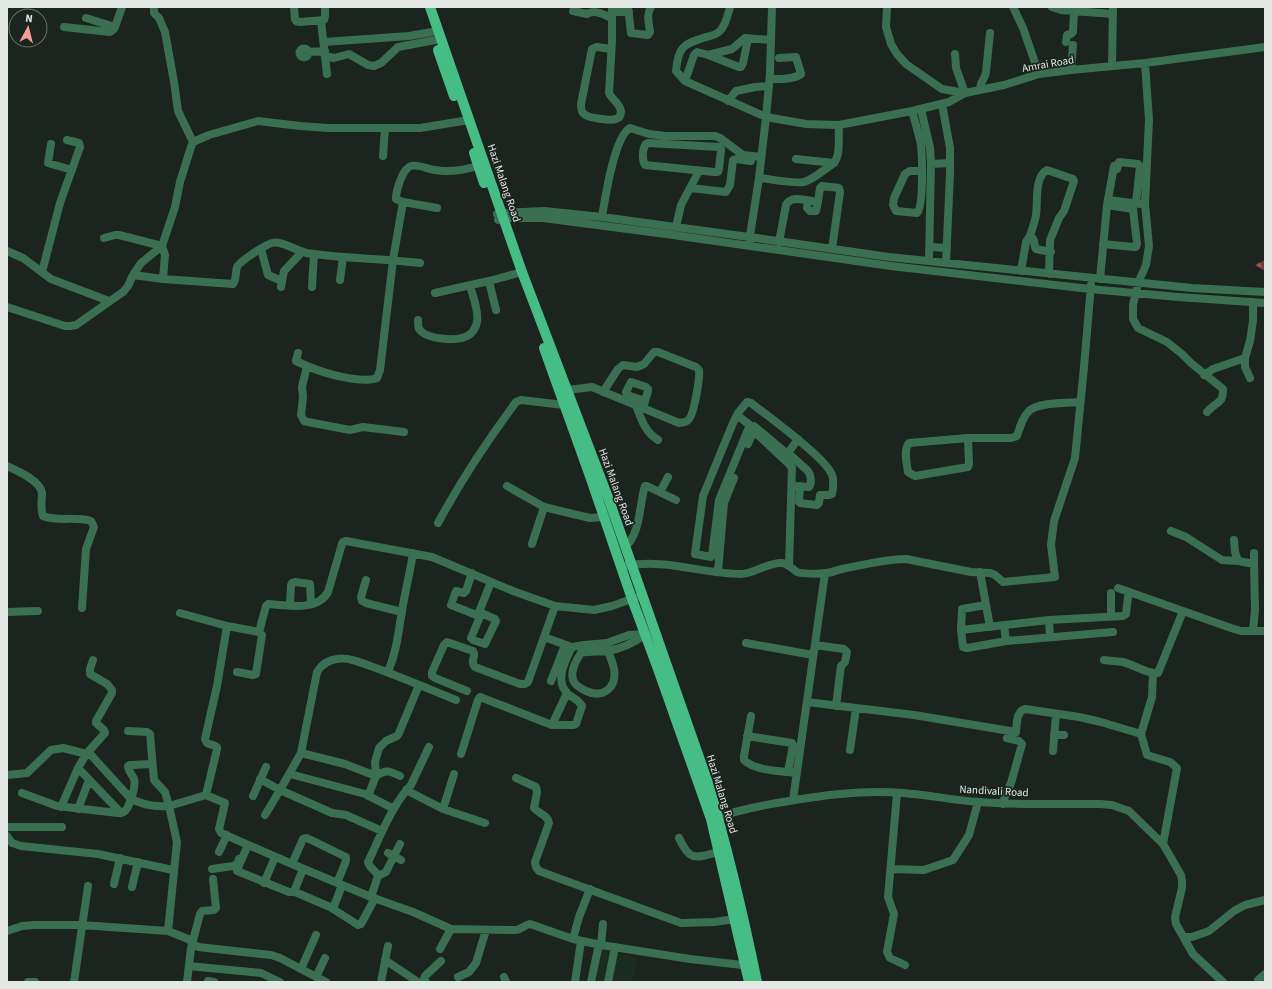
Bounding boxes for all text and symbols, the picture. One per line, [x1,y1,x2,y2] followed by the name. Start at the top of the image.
[8,8,48,48] north arrow
[25,11,34,26] text: N
[1021,52,1075,76] street label: Amrai Road
[484,142,524,224] street label: Hazi Malang Road
[595,446,637,528] street label: Hazi Malang Road
[703,753,741,835] street label: Hazi Malang Road
[959,782,1029,800] street label: Nandivali Road

